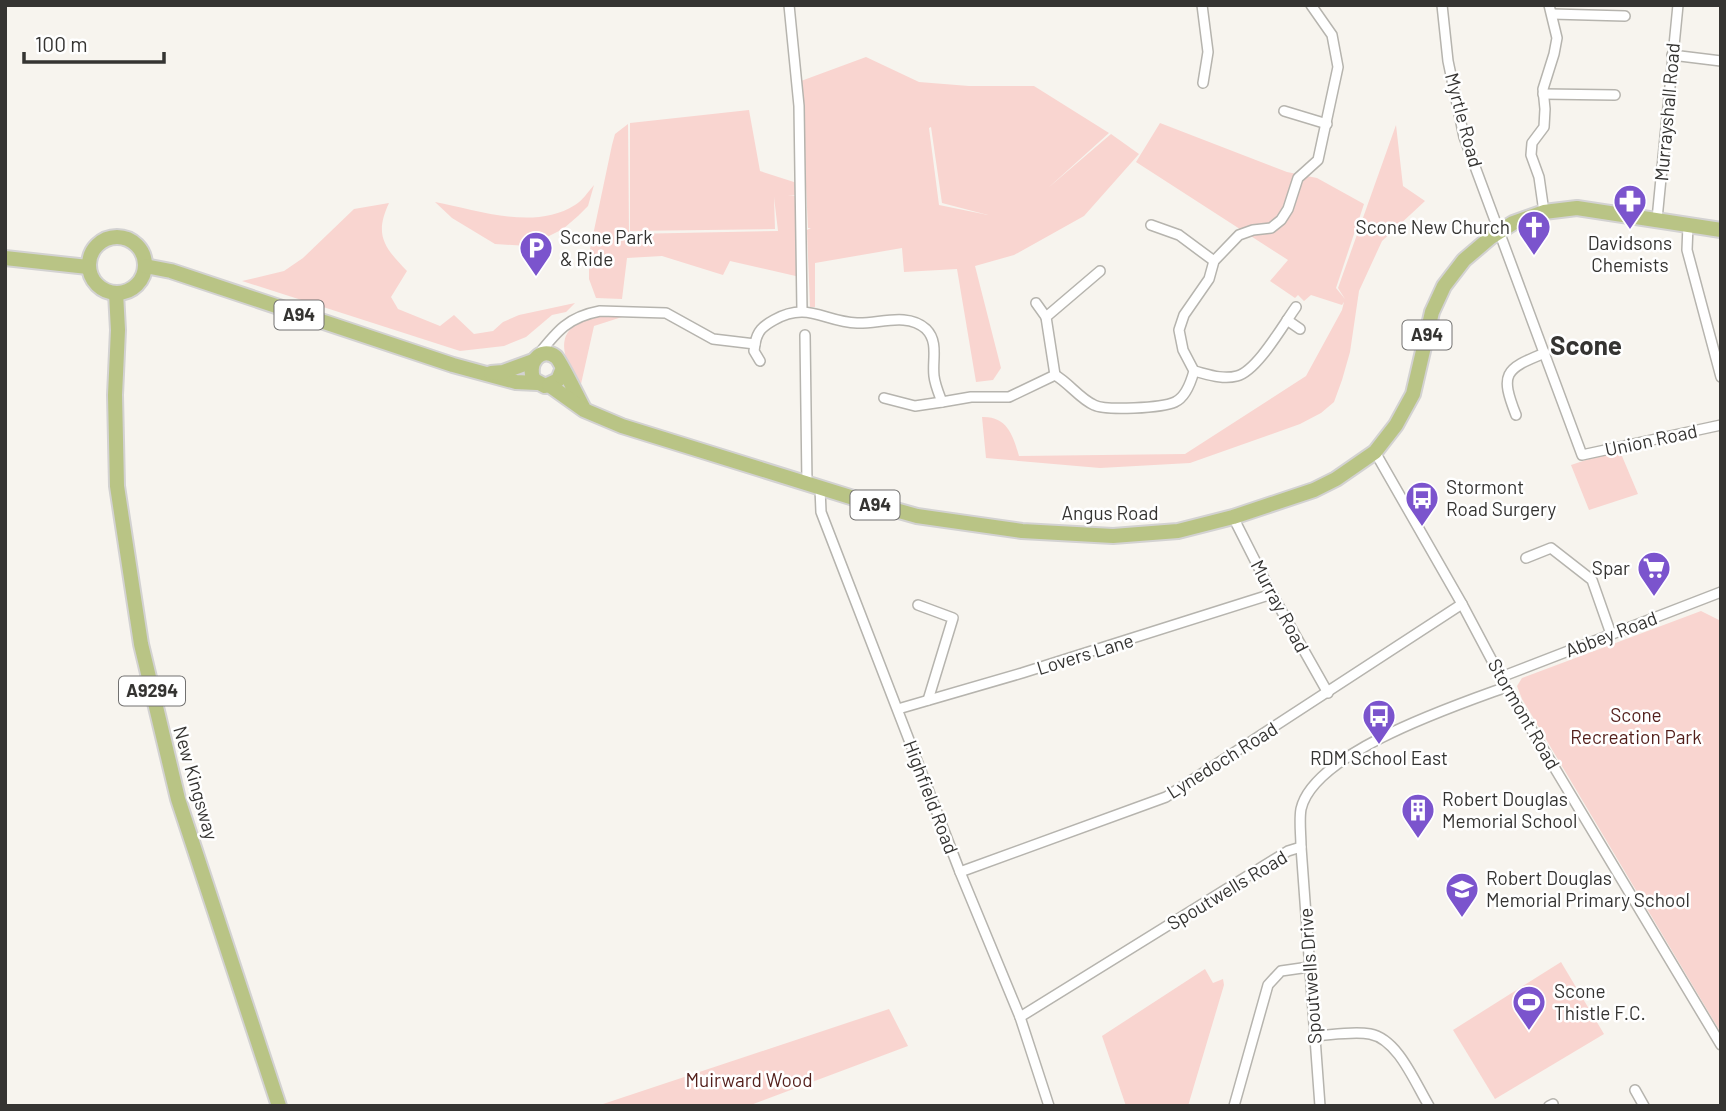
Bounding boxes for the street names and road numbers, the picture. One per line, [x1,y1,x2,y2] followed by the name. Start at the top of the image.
[1649,42,1684,182] street label: Murrayshall Road
[1441,70,1488,170] street label: Myrtle Road
[274,300,324,330] road number: A94
[1402,320,1452,349] road number: A94
[1603,419,1699,461] street label: Union Road
[850,490,900,520] road number: A94
[1061,501,1159,524] street label: Angus Road
[1246,555,1314,656] street label: Murray Road
[1562,605,1660,662] street label: Abbey Road
[1034,628,1136,679] street label: Lovers Lane
[1483,654,1565,773] street label: Stormont Road
[119,676,185,706] road number: A9294
[1162,716,1281,803] street label: Lynedoch Road
[169,723,224,843] street label: New Kingsway
[899,737,964,857] street label: Highfield Road
[1162,845,1291,934] street label: Spoutwells Road
[1293,907,1326,1045] street label: Spoutwells Drive

